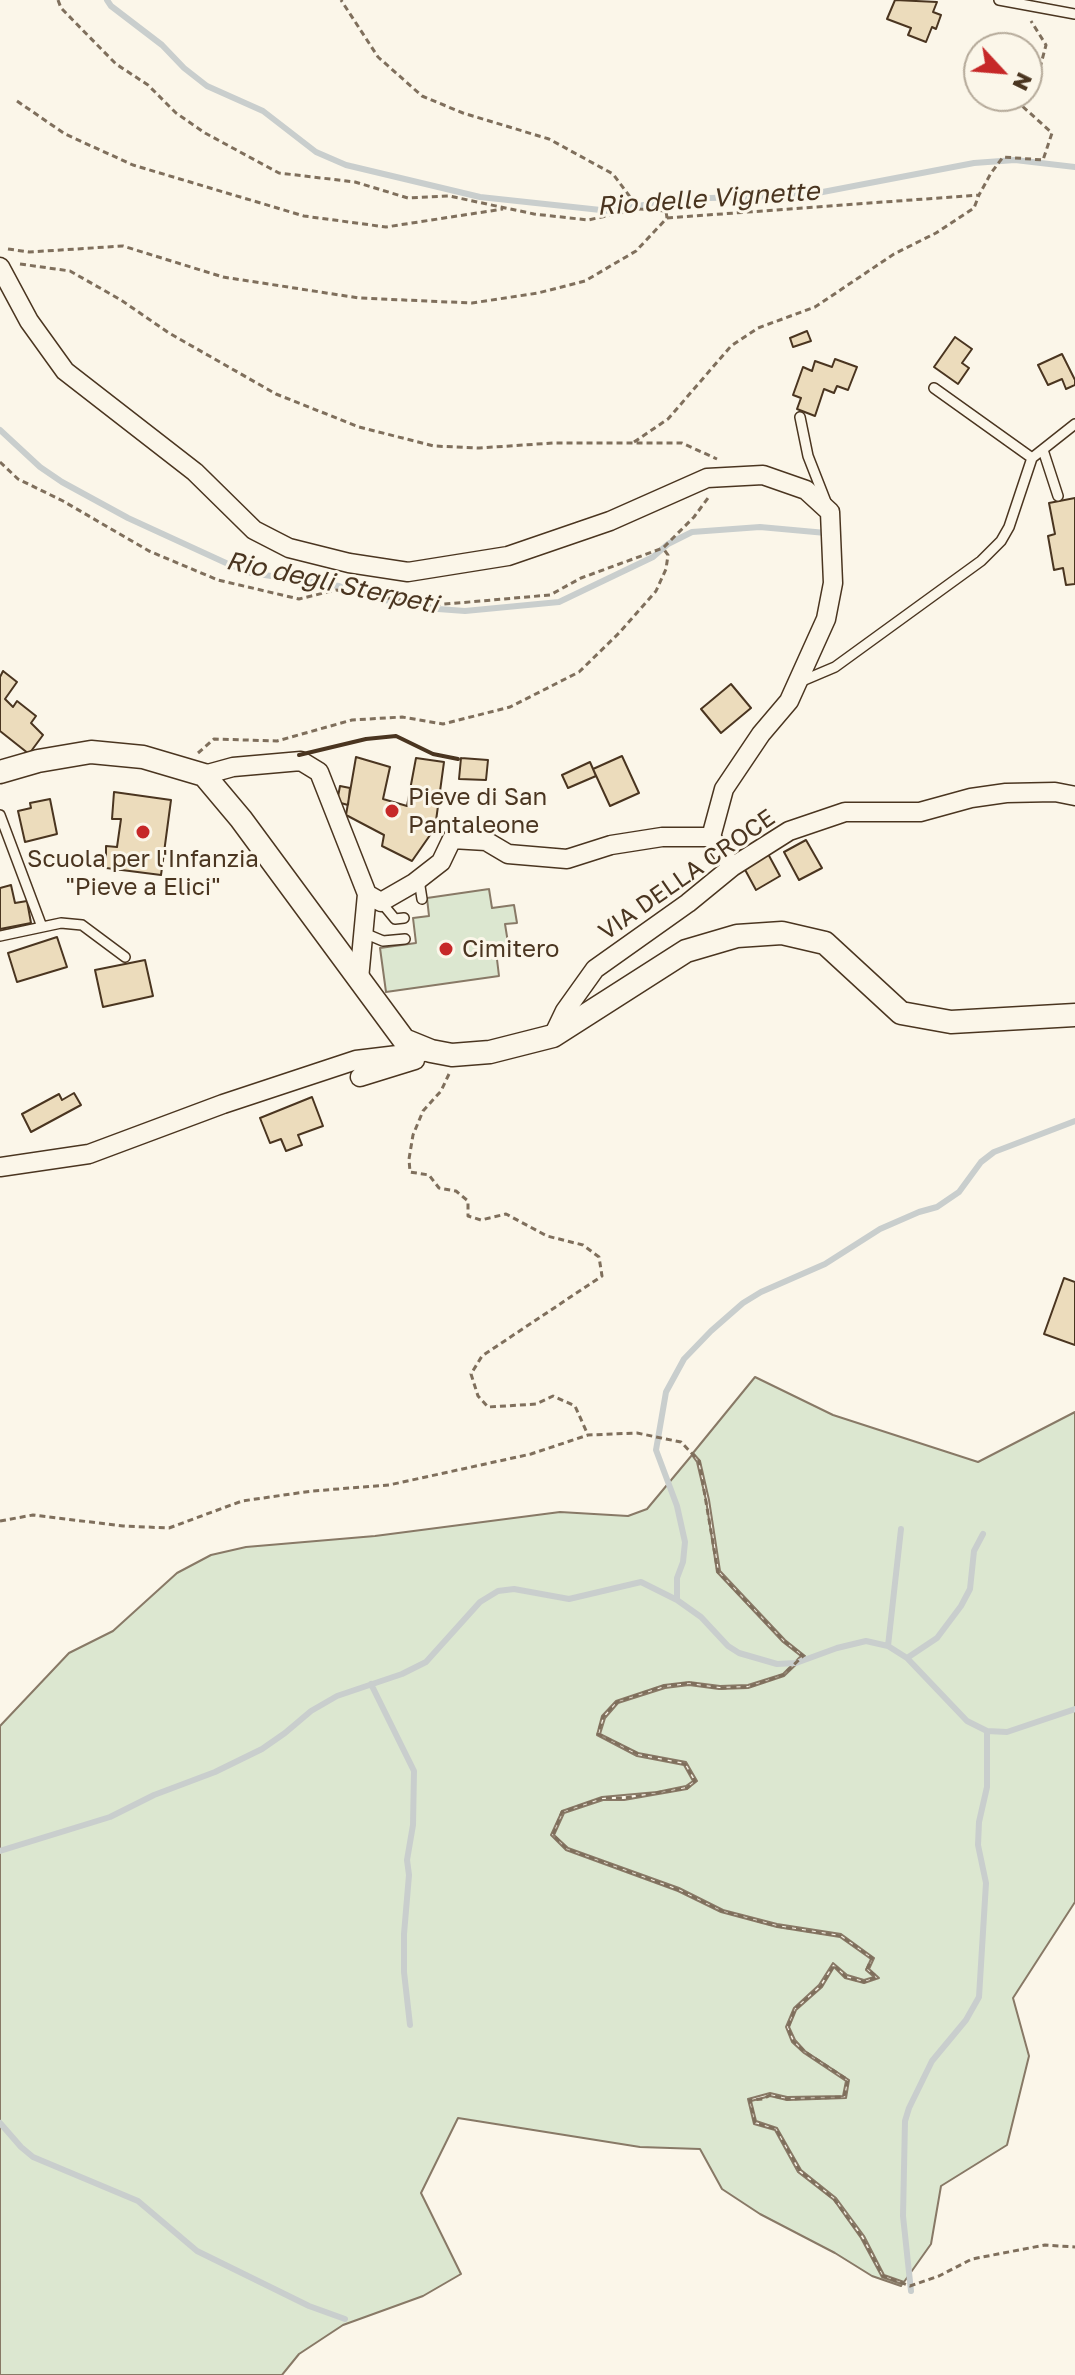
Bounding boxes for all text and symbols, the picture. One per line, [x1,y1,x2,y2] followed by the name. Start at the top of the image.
[963,32,1043,112] north arrow
[1007,68,1039,95] text: N
[596,176,820,222] water label: Rio delle Vignette
[223,545,441,621] water label: Rio degli Sterpeti
[408,783,547,839] place label: Pieve di San Pantaleone
[383,802,401,820] marker: Pieve di San Pantaleone
[593,803,781,947] street label: VIA DELLA CROCE
[134,823,152,841] marker: Scuola per l'Infanzia "Pieve a Elici"
[27,845,259,901] place label: Scuola per l'Infanzia "Pieve a Elici"
[462,935,559,963] place label: Cimitero
[437,940,455,958] marker: Cimitero

